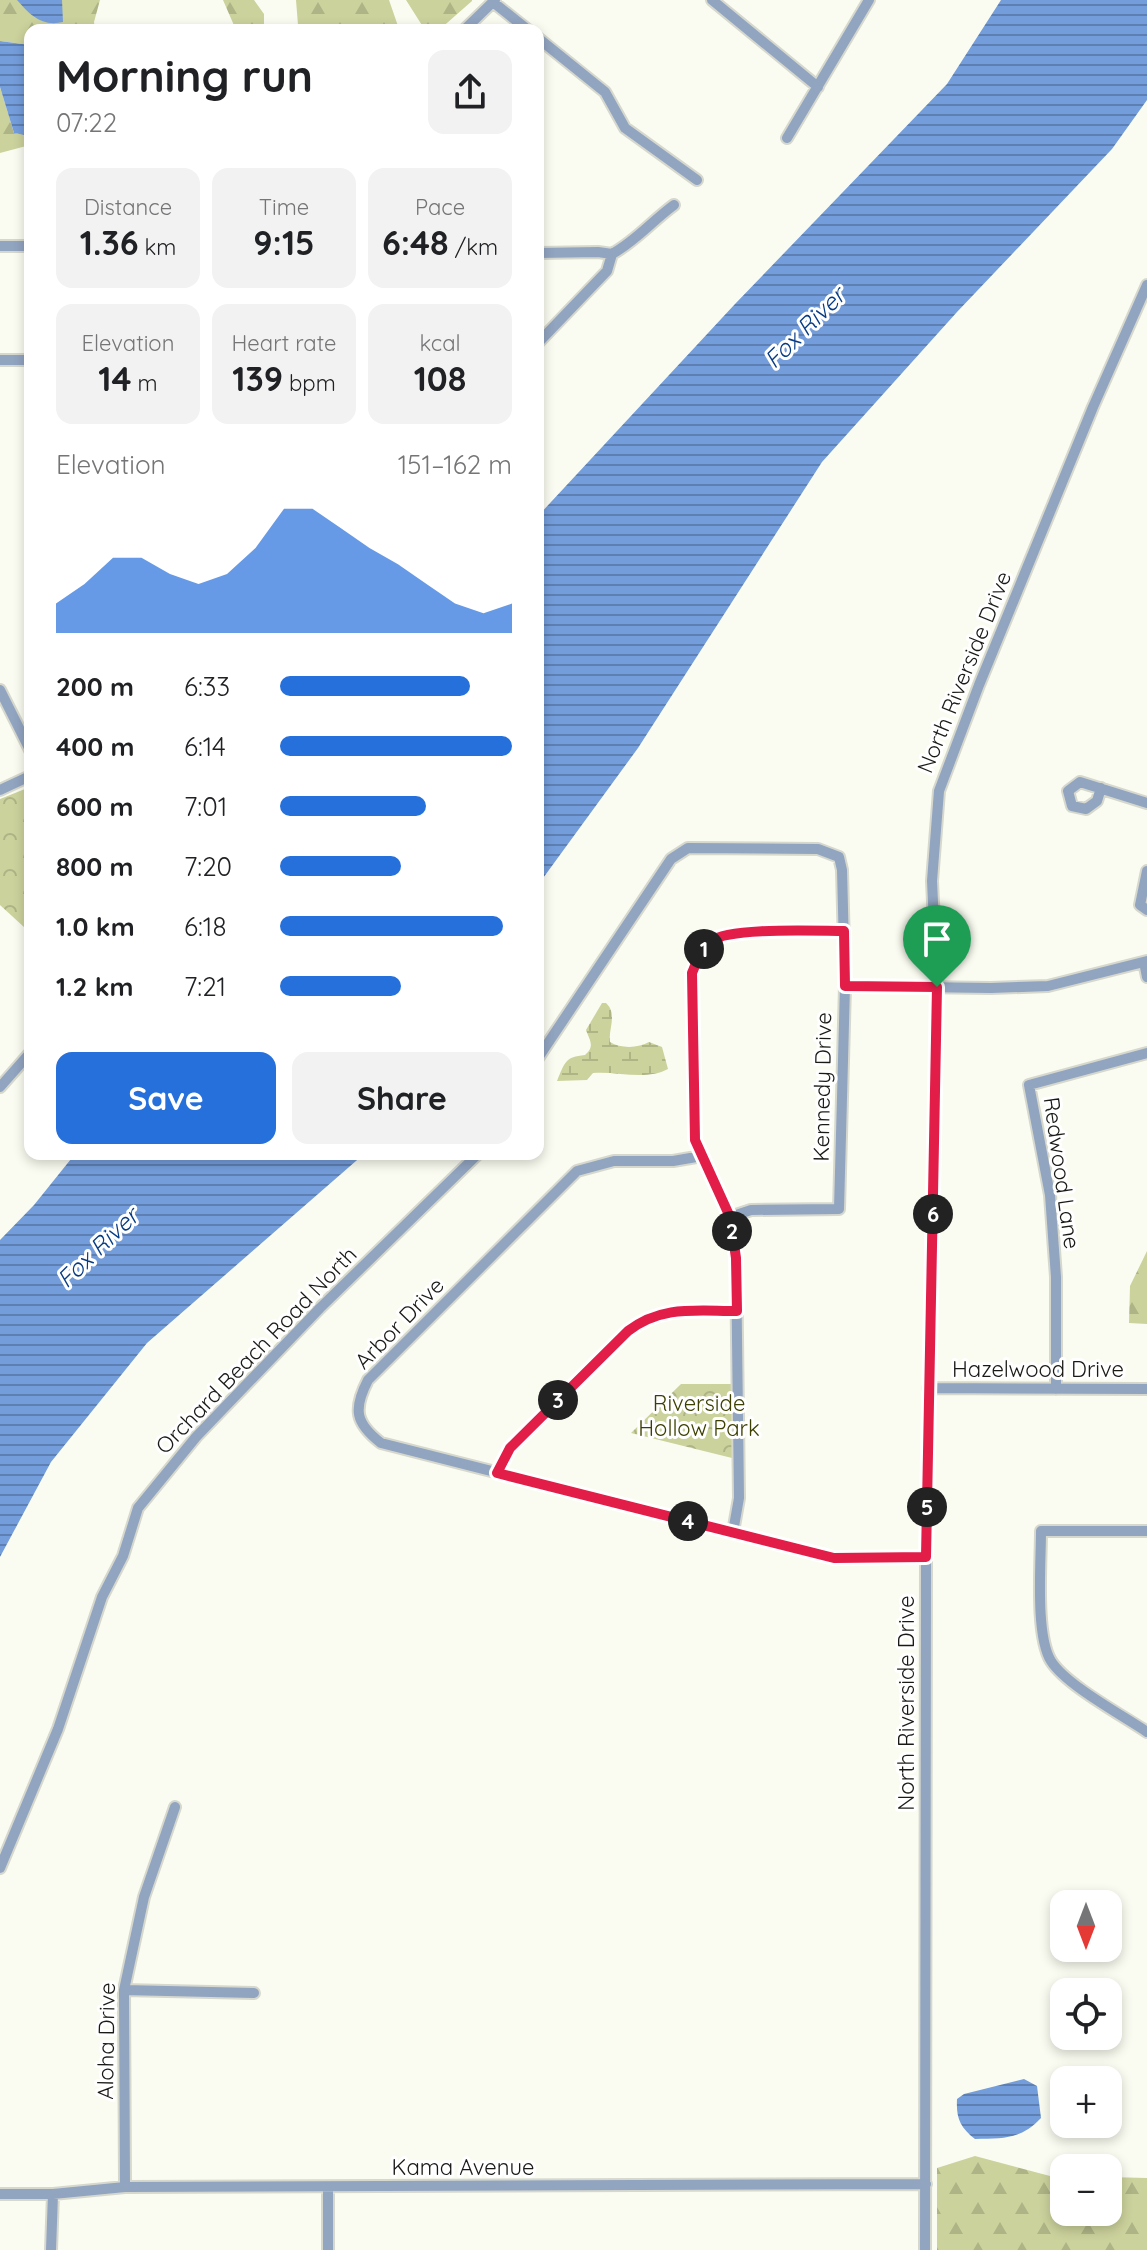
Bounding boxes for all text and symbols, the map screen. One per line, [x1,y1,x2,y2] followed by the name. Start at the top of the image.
[56,48,313,103] text: Morning run
[428,50,512,134] button: share
[56,106,117,139] text: 07:22
[84,193,172,221] text: Distance
[259,193,309,221] text: Time
[415,193,465,221] text: Pace
[80,221,138,264] text: 1.36
[253,221,315,264] text: 9:15
[382,221,449,264] text: 6:48
[138,233,176,261] text: km
[449,233,498,261] text: /km
[758,279,853,374] water label: Fox River
[82,329,174,357] text: Elevation
[232,329,336,357] text: Heart rate
[419,329,461,357] text: kcal
[98,357,132,400] text: 14
[232,357,283,400] text: 139
[414,357,466,400] text: 108
[132,369,158,397] text: m
[283,369,336,397] text: bpm
[56,448,166,481] text: Elevation
[398,448,512,481] text: 151–162 m
[911,567,1017,777] street label: North Riverside Drive
[56,670,134,703] text: 200 m
[184,670,230,703] text: 6:33
[56,730,134,763] text: 400 m
[184,730,226,763] text: 6:14
[56,790,134,823] text: 600 m
[184,790,227,823] text: 7:01
[56,850,133,883] text: 800 m
[184,850,232,883] text: 7:20
[903,905,971,987] pin
[56,910,135,943] text: 1.0 km
[184,910,227,943] text: 6:18
[915,917,959,961] icon: arrive
[684,929,724,969] pin: 1
[700,935,708,963] text: 1
[56,970,133,1003] text: 1.2 km
[184,970,226,1003] text: 7:21
[807,1012,837,1162] street label: Kennedy Drive
[56,1052,276,1144] button: Save
[292,1052,512,1144] button: Share
[1037,1095,1087,1251] street label: Redwood Lane
[913,1194,953,1234] pin: 6
[50,1199,146,1294] water label: Fox River
[927,1200,939,1228] text: 6
[712,1211,752,1251] pin: 2
[726,1217,738,1245] text: 2
[149,1240,363,1460] street label: Orchard Beach Road North
[348,1271,450,1375] street label: Arbor Drive
[952,1355,1124,1383] street label: Hazelwood Drive
[538,1380,578,1420] pin: 3
[552,1386,564,1414] text: 3
[638,1389,760,1442] park label: Riverside Hollow Park
[907,1487,947,1527] pin: 5
[921,1493,933,1521] text: 5
[668,1501,708,1541] pin: 4
[682,1507,694,1535] text: 4
[892,1595,920,1811] street label: North Riverside Drive
[1050,1890,1122,1962] north arrow
[1050,1890,1122,2226] map controls
[1050,1978,1122,2050] button: locate
[91,1982,121,2100] street label: Aloha Drive
[1050,2066,1122,2138] button: +
[392,2153,534,2181] street label: Kama Avenue
[1050,2154,1122,2226] button: −

